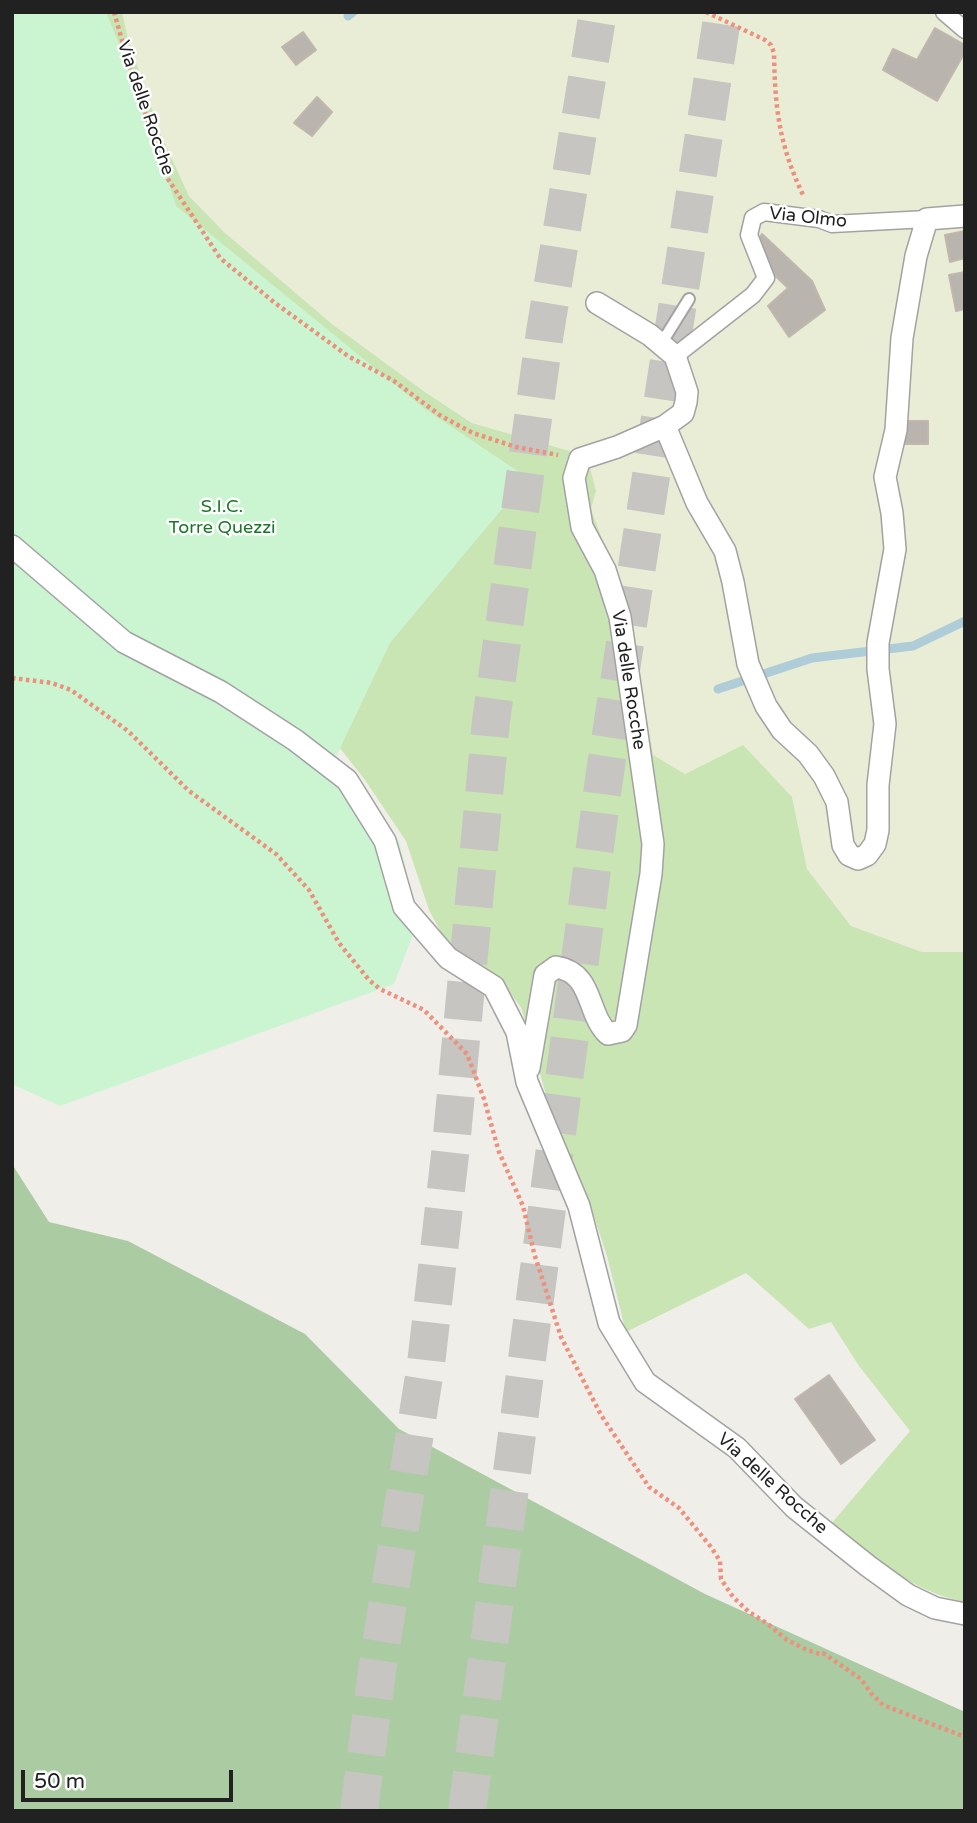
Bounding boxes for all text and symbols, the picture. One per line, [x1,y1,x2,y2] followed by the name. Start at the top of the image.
[112,38,178,178] street label: Via delle Rocche
[768,203,848,233] street label: Via Olmo
[168,496,276,538] park label: S.I.C. Torre Quezzi
[606,609,650,751] street label: Via delle Rocche
[712,1429,832,1539] street label: Via delle Rocche
[24,1756,236,1800] scale bar
[34,1769,85,1794] text: 50 m

